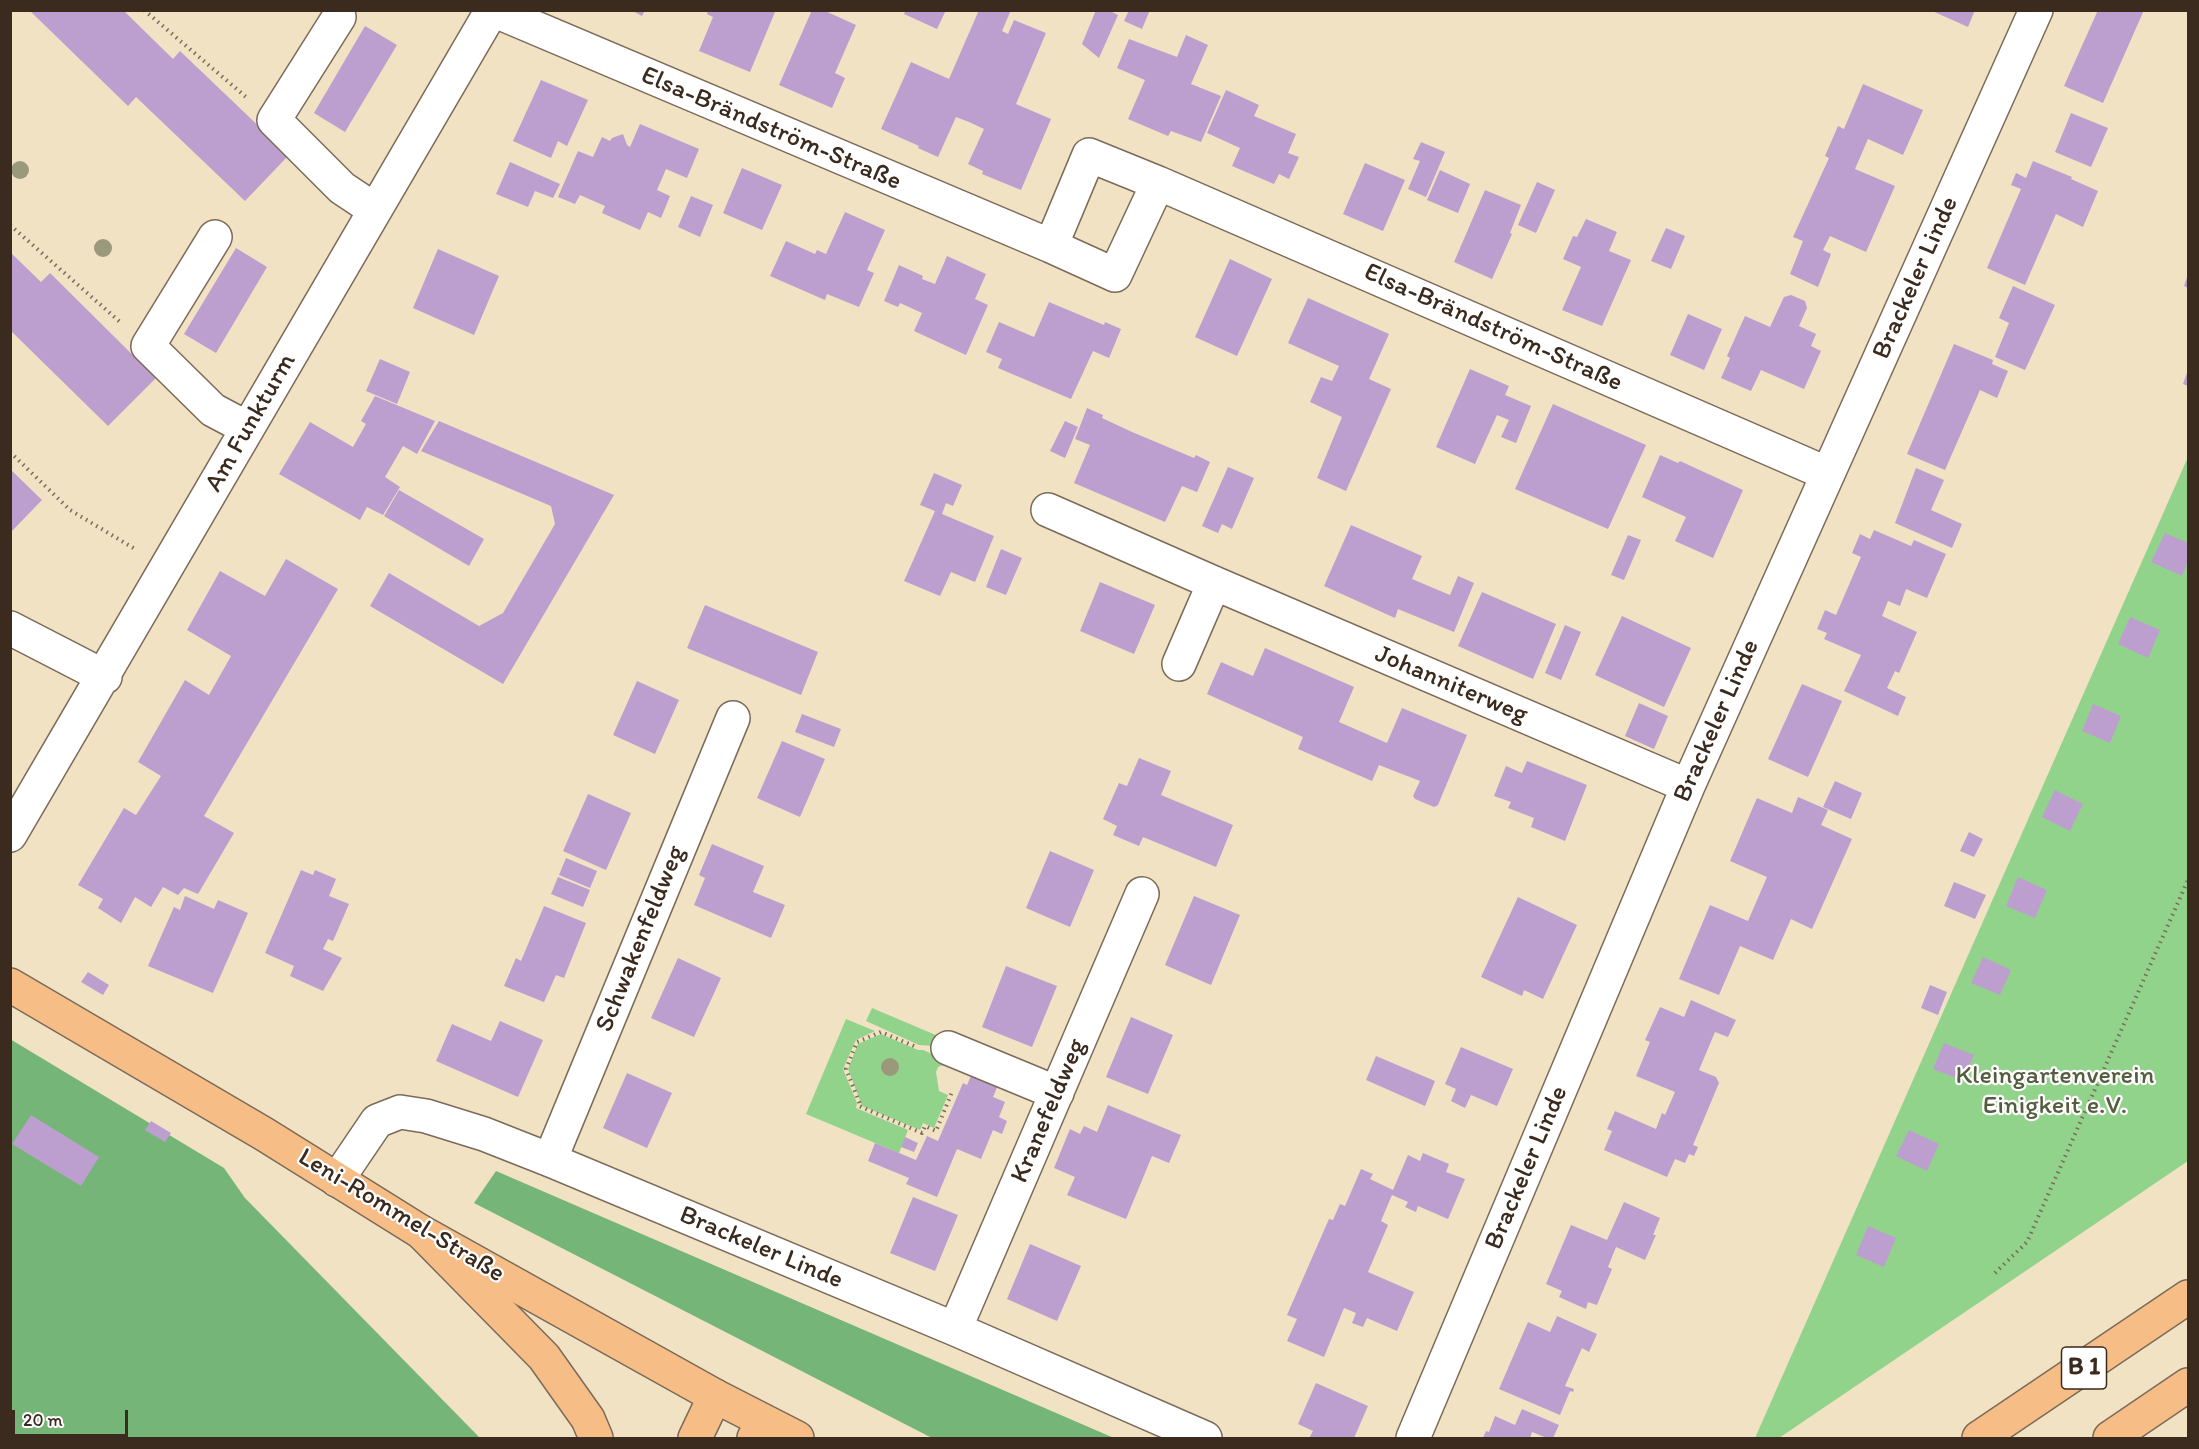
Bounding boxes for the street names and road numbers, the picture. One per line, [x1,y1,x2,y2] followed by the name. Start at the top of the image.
[636,60,906,198] street label: Elsa-Brändström-Straße
[1866,192,1966,364] street label: Brackeler Linde
[1359,257,1627,399] street label: Elsa-Brändström-Straße
[199,348,303,498] street label: Am Funkturm
[1667,635,1767,807] street label: Brackeler Linde
[1370,639,1532,731] street label: Johanniterweg
[589,841,693,1037] street label: Schwakenfeldweg
[1005,1034,1093,1188] street label: Kranefeldweg
[1479,1082,1575,1254] street label: Brackeler Linde
[292,1142,510,1290] street label: Leni-Rommel-Straße
[675,1200,847,1296] street label: Brackeler Linde
[2062,1347,2106,1389] road number: B 1

